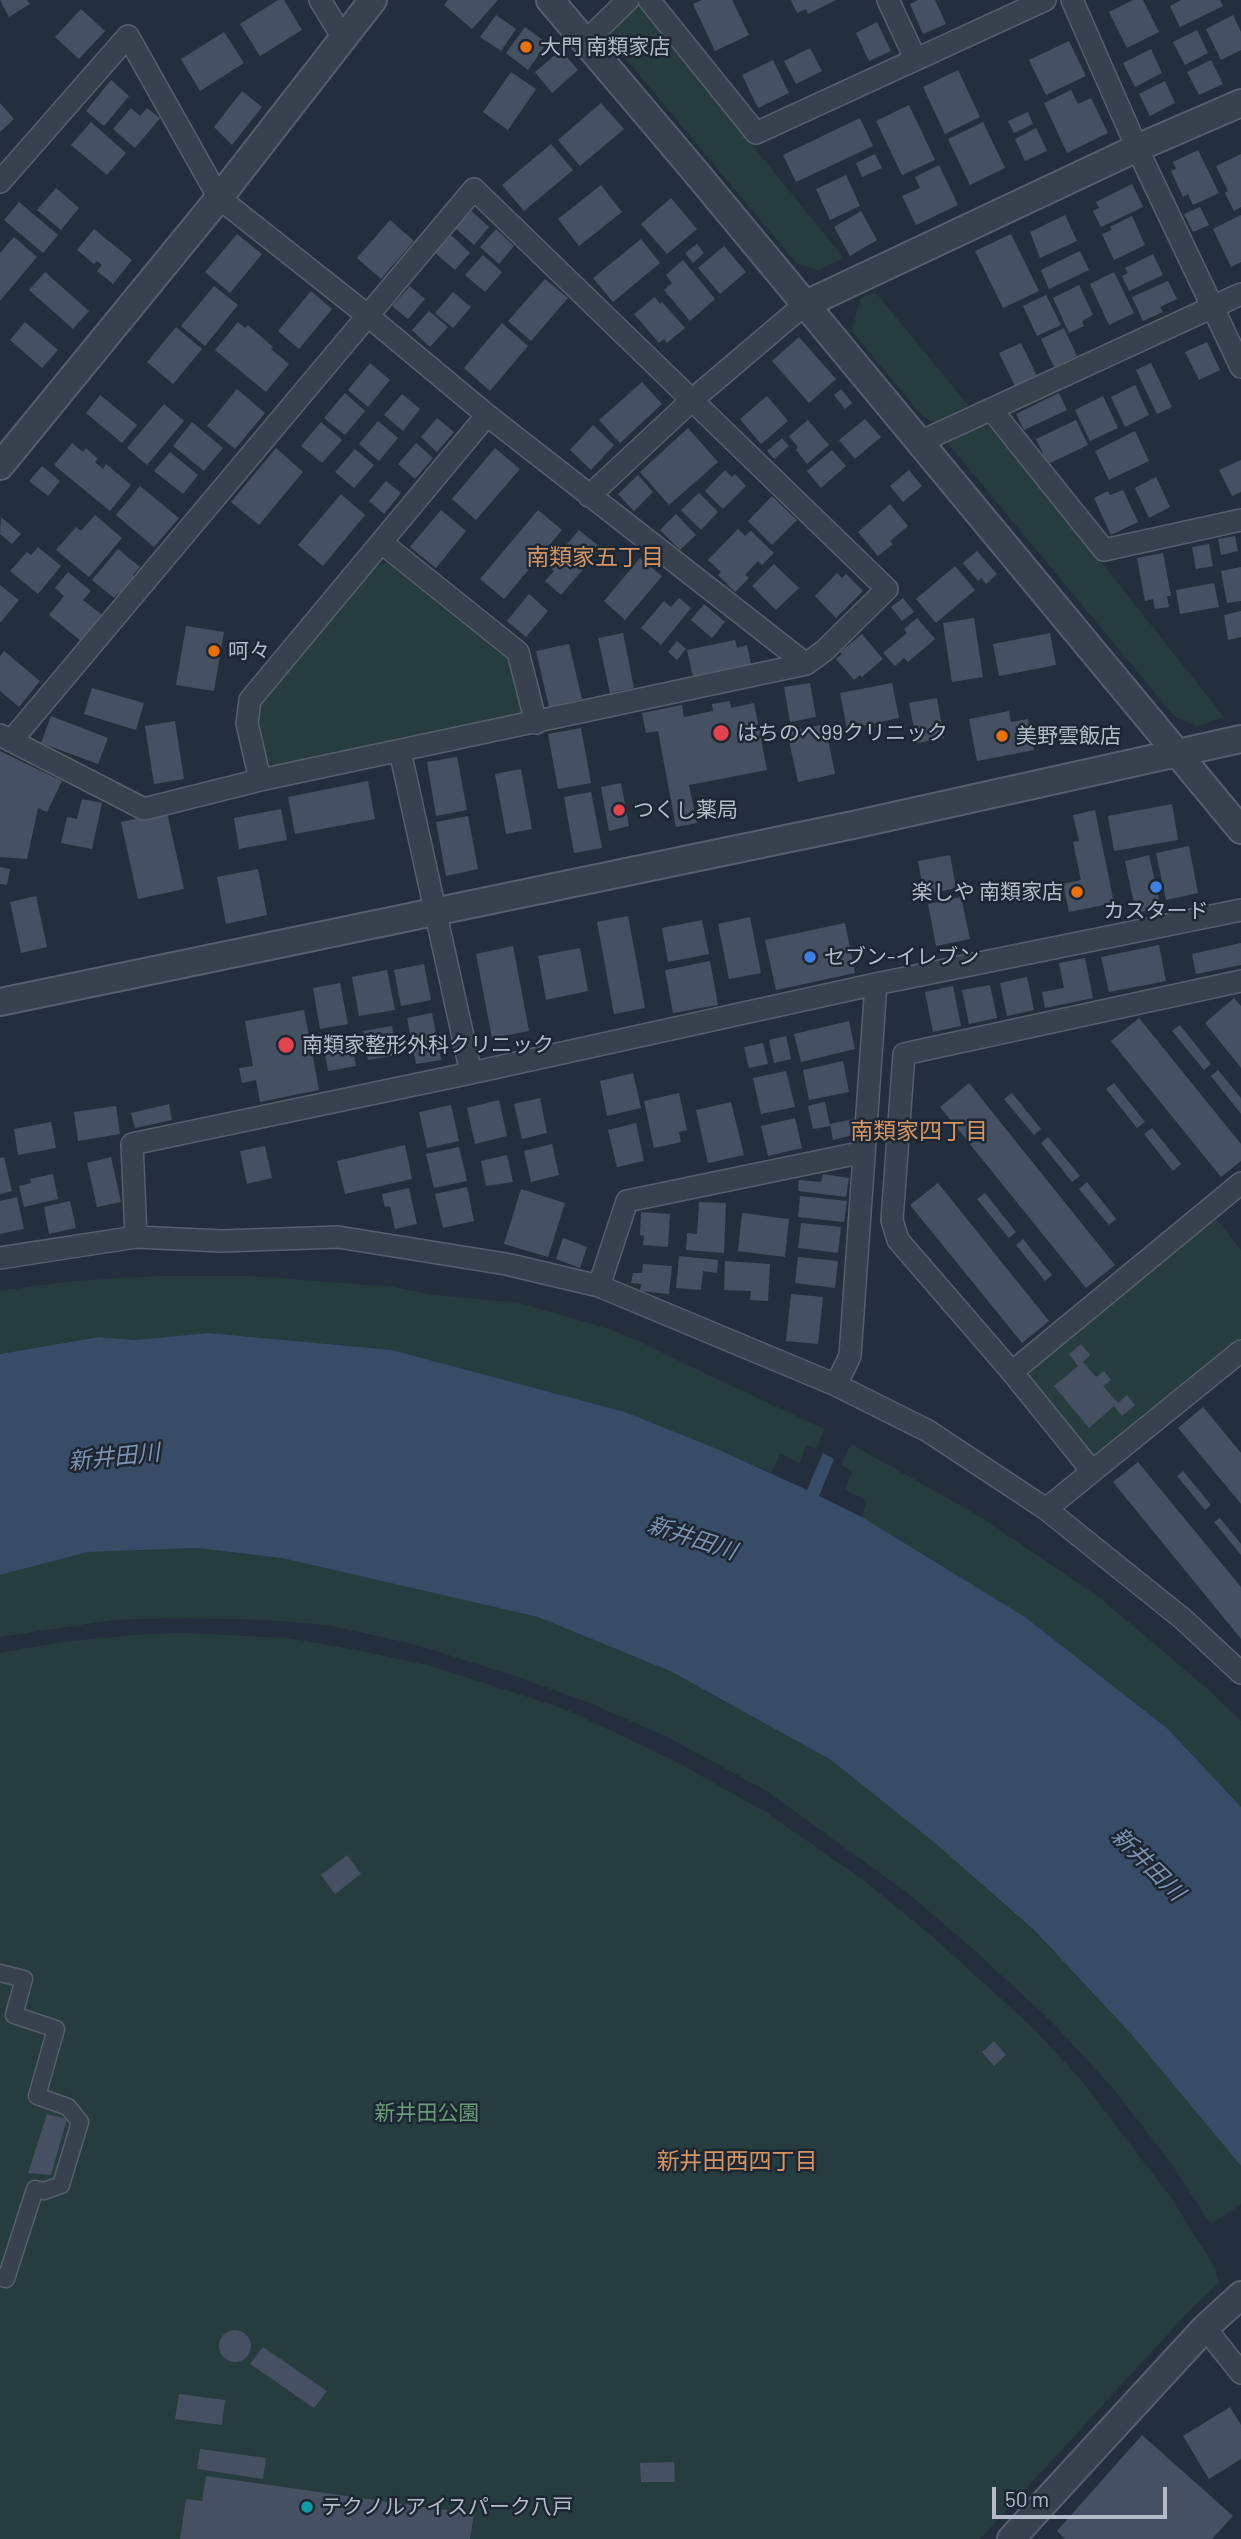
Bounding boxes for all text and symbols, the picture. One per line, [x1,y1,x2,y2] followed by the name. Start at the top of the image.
[540,34,670,60] place label: 大門 南類家店
[518,39,534,55] marker: 大門 南類家店
[526,543,664,571] district label: 南類家五丁目
[228,638,270,664] place label: 呵々
[206,643,222,659] marker: 呵々
[737,720,948,746] place label: はちのへ99クリニック
[711,723,731,743] marker: はちのへ99クリニック
[1016,723,1121,749] place label: 美野雲飯店
[994,728,1010,744] marker: 美野雲飯店
[633,797,738,823] place label: つくし薬局
[611,802,627,818] marker: つくし薬局
[912,879,1063,905] place label: 楽しや 南類家店
[1148,879,1164,895] marker: カスタード
[1069,884,1085,900] marker: 楽しや 南類家店
[1104,898,1208,924] place label: カスタード
[824,944,979,970] place label: セブン-イレブン
[802,949,818,965] marker: セブン-イレブン
[302,1032,554,1058] place label: 南類家整形外科クリニック
[276,1035,296,1055] marker: 南類家整形外科クリニック
[850,1117,988,1145] district label: 南類家四丁目
[67,1438,161,1476] water label: 新井田川
[644,1511,740,1565] water label: 新井田川
[1106,1822,1190,1906] water label: 新井田川
[375,2100,479,2126] park label: 新井田公園
[657,2147,817,2175] district label: 新井田西四丁目
[996,2472,1171,2516] scale bar
[1005,2486,1049,2511] text: 50 m
[321,2494,573,2520] place label: テクノルアイスパーク八戸
[299,2499,315,2515] marker: テクノルアイスパーク八戸

